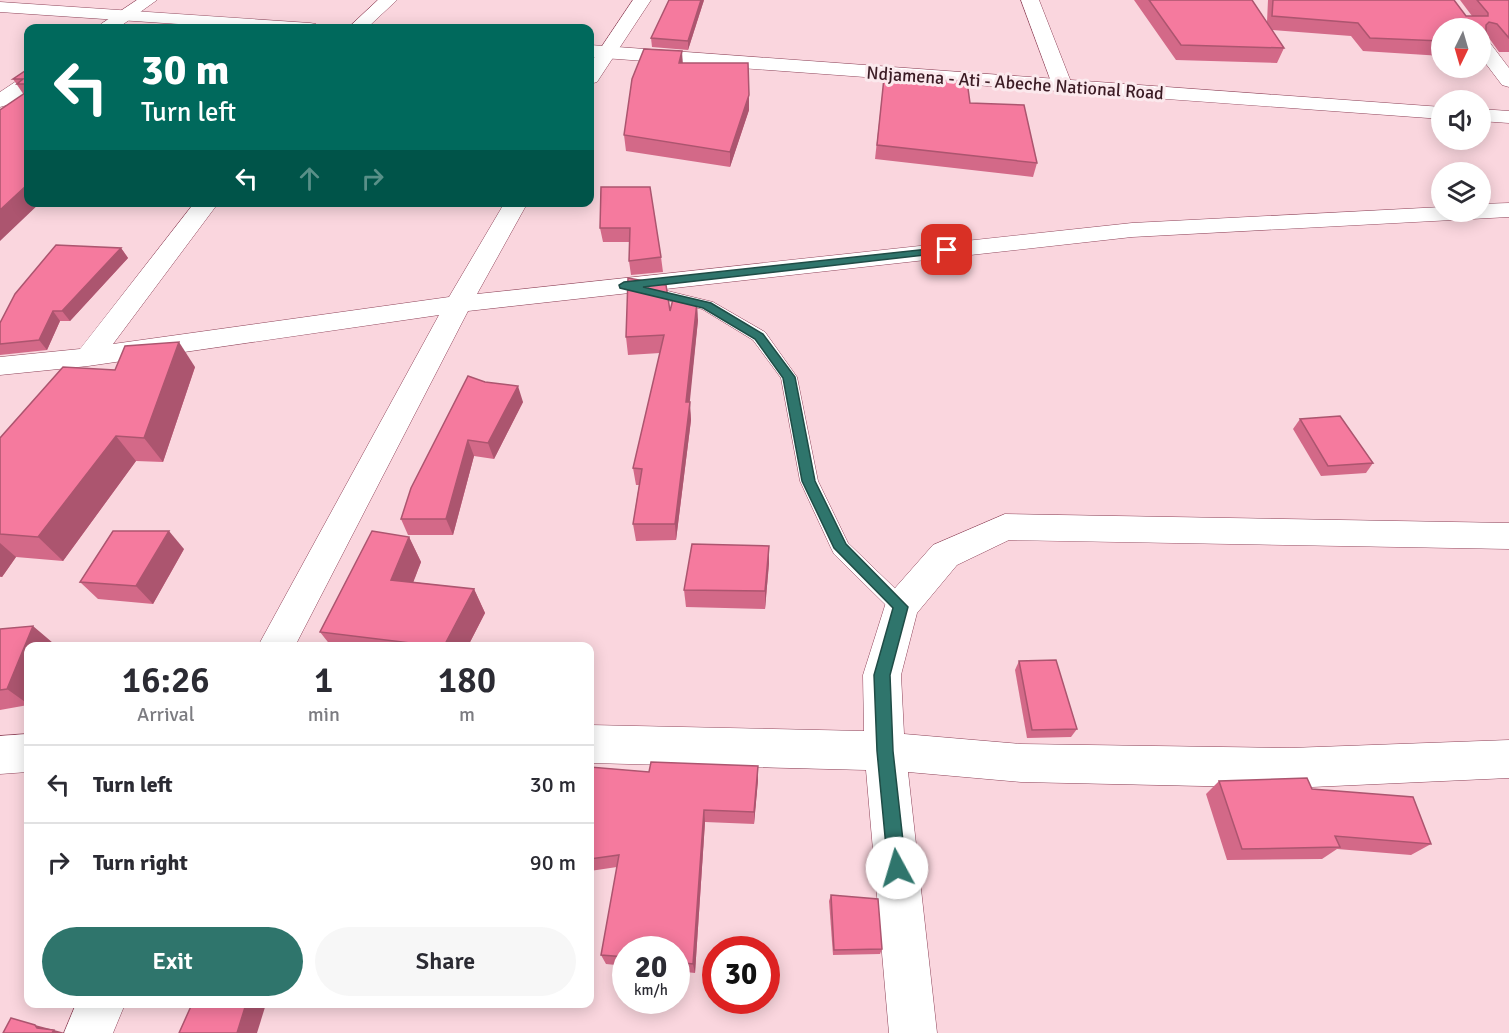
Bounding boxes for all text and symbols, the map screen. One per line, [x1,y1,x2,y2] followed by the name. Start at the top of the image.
[1431,18,1491,78] north arrow
[1431,18,1491,222] map controls
[141,45,230,96] text: 30 m
[42,48,120,126] icon: left
[866,62,1164,104] street label: Ndjamena - Ati - Abeche National Road
[1431,90,1491,150] button: sound
[141,96,236,129] text: Turn left
[230,162,263,195] icon: left
[293,162,326,195] icon: ahead
[356,162,389,195] icon: right
[1431,162,1491,222] button: layers
[921,224,972,275] pin
[930,233,963,266] icon: arrive
[122,658,210,703] text: 16:26
[314,658,334,703] text: 1
[438,658,496,703] text: 180
[137,702,195,727] text: Arrival
[308,702,340,727] text: min
[459,702,475,727] text: m
[42,768,75,801] icon: left
[93,771,173,798] text: Turn left
[530,771,576,798] text: 30 m
[865,836,929,900] position arrow
[42,846,75,879] icon: right
[93,849,188,876] text: Turn right
[530,849,576,876] text: 90 m
[42,927,303,996] button: Exit
[315,927,576,996] button: Share
[702,936,780,1014] speed limit sign: 30
[635,949,667,986] text: 20
[634,981,668,999] text: km/h

